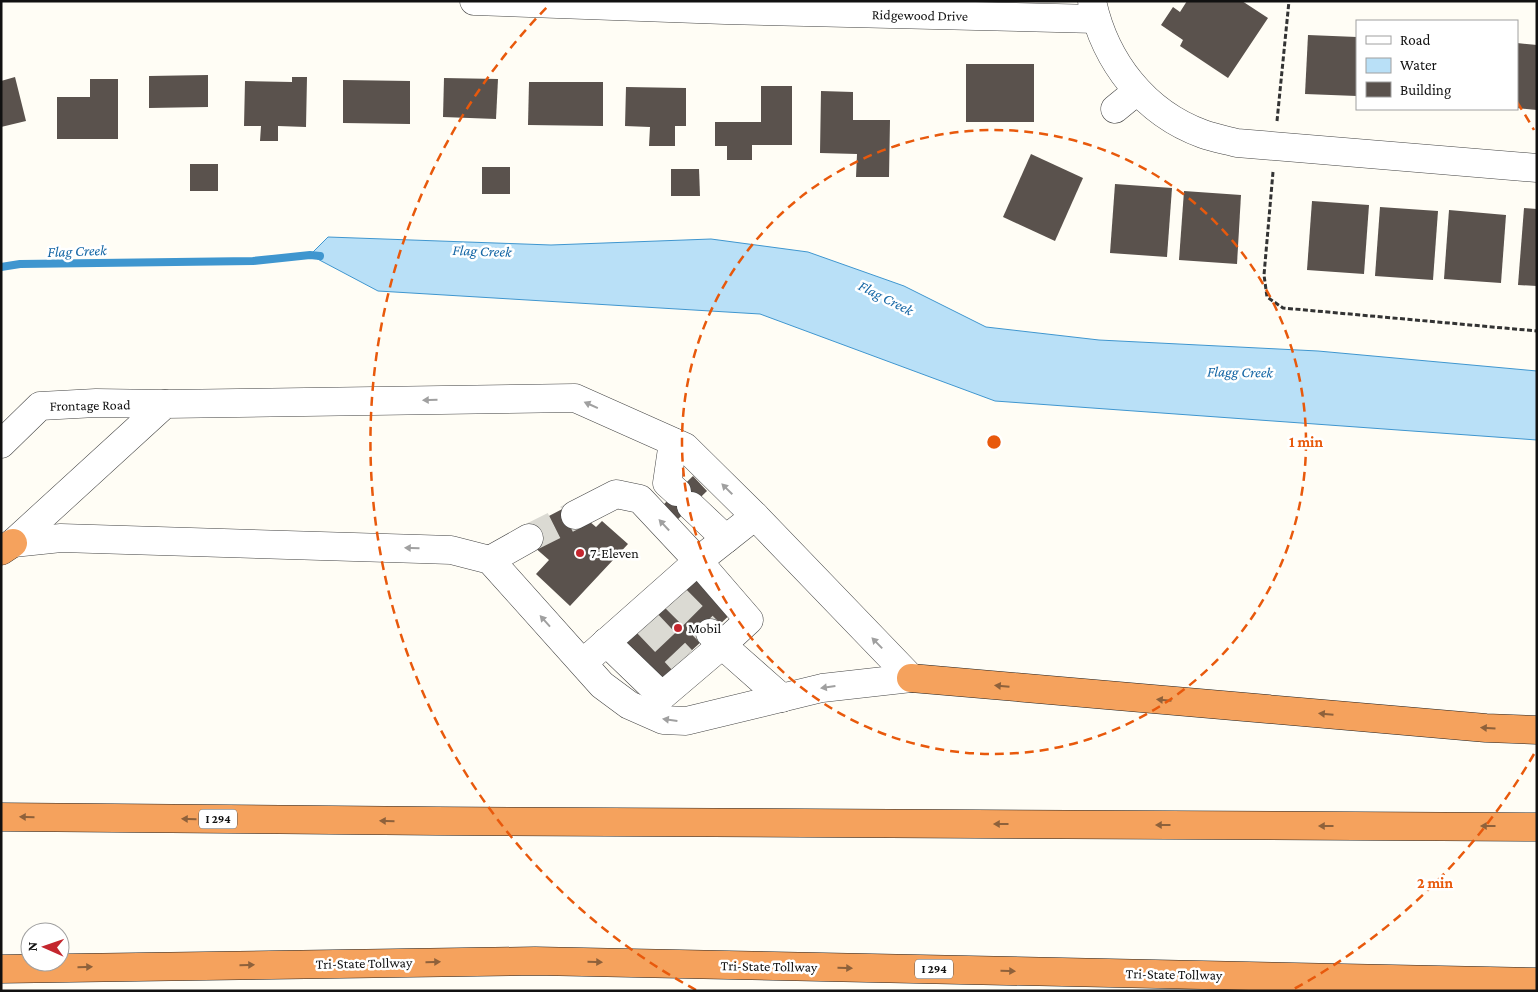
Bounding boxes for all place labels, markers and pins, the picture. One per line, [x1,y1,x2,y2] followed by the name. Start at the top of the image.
[985,433,1003,451] centre of rings
[590,545,639,561] place label: 7-Eleven
[574,547,586,559] marker: 7-Eleven
[688,620,721,636] place label: Mobil
[672,622,684,634] marker: Mobil

